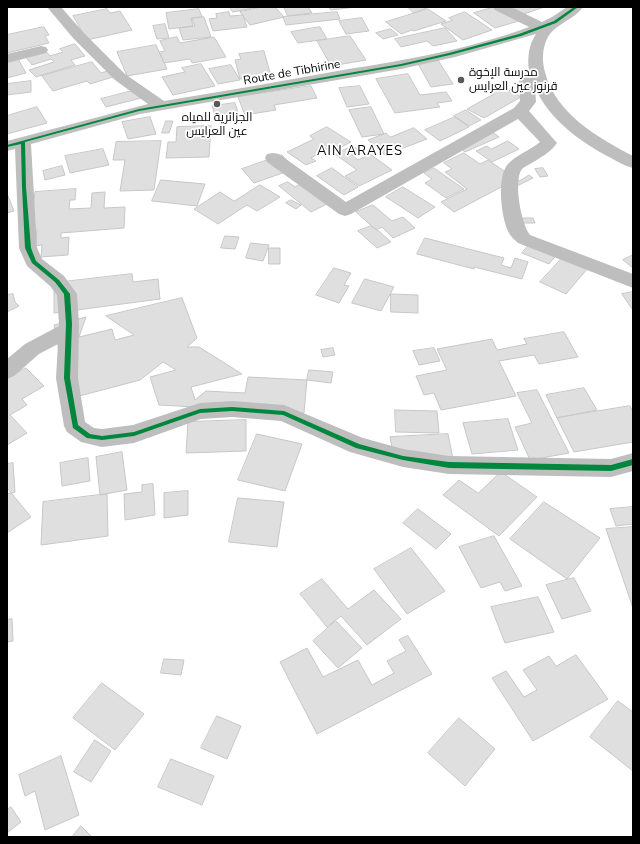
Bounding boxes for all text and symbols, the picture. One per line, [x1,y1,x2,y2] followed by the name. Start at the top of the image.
[242,57,342,89] street label: Route de Tibhirine
[469,66,558,94] place label: مدرسة الإخوة قرنوز عين العرايس
[456,75,466,85] marker: مدرسة الإخوة قرنوز عين العرايس
[212,99,222,109] marker: الجزائرية للمياه عين العرايس
[182,111,252,139] place label: الجزائرية للمياه عين العرايس
[317,144,403,160] district label: AIN ARAYES

